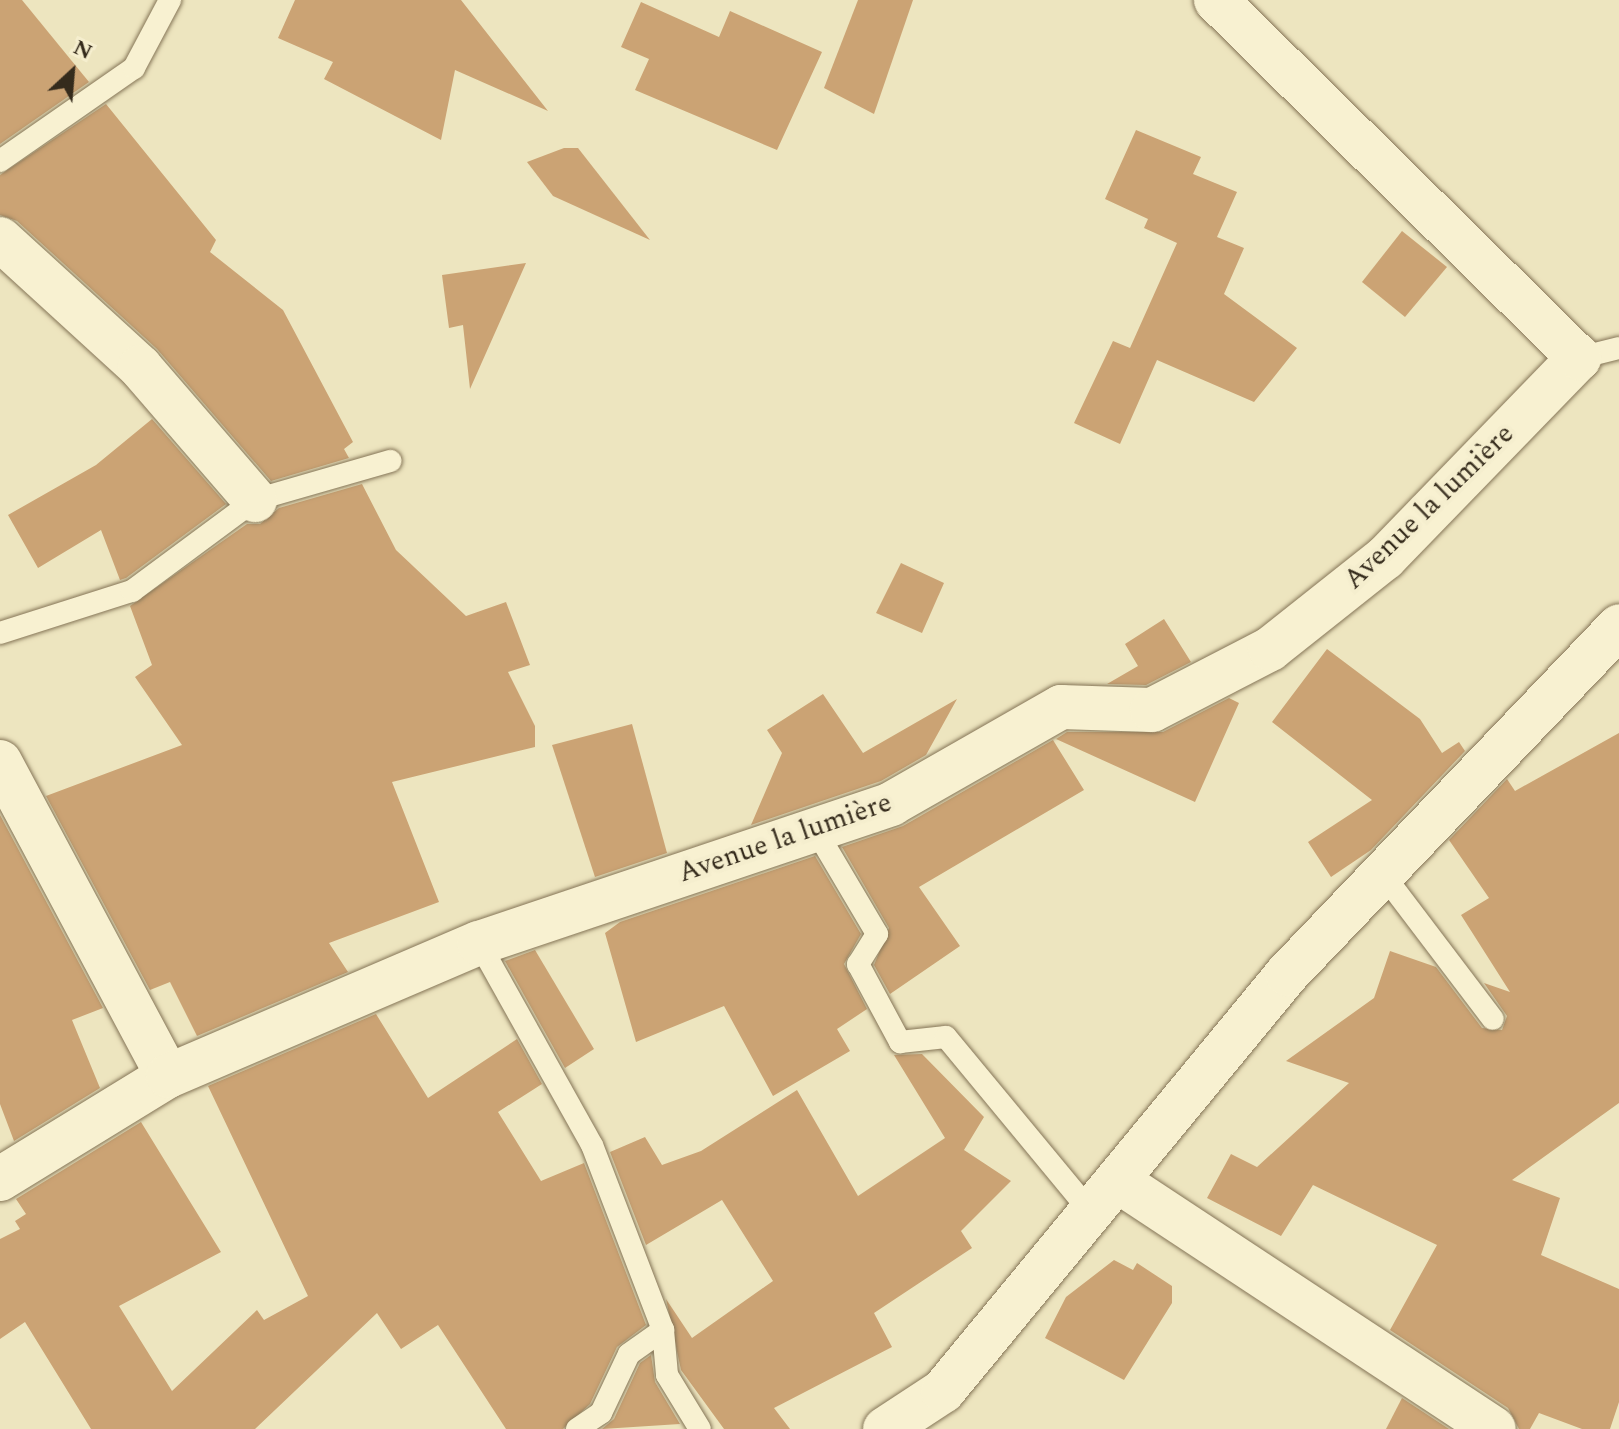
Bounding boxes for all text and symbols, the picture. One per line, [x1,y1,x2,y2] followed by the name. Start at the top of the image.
[67,31,98,69] text: N
[32,32,112,112] north arrow
[1337,417,1521,597] street label: Avenue la lumière
[674,786,896,890] street label: Avenue la lumière

